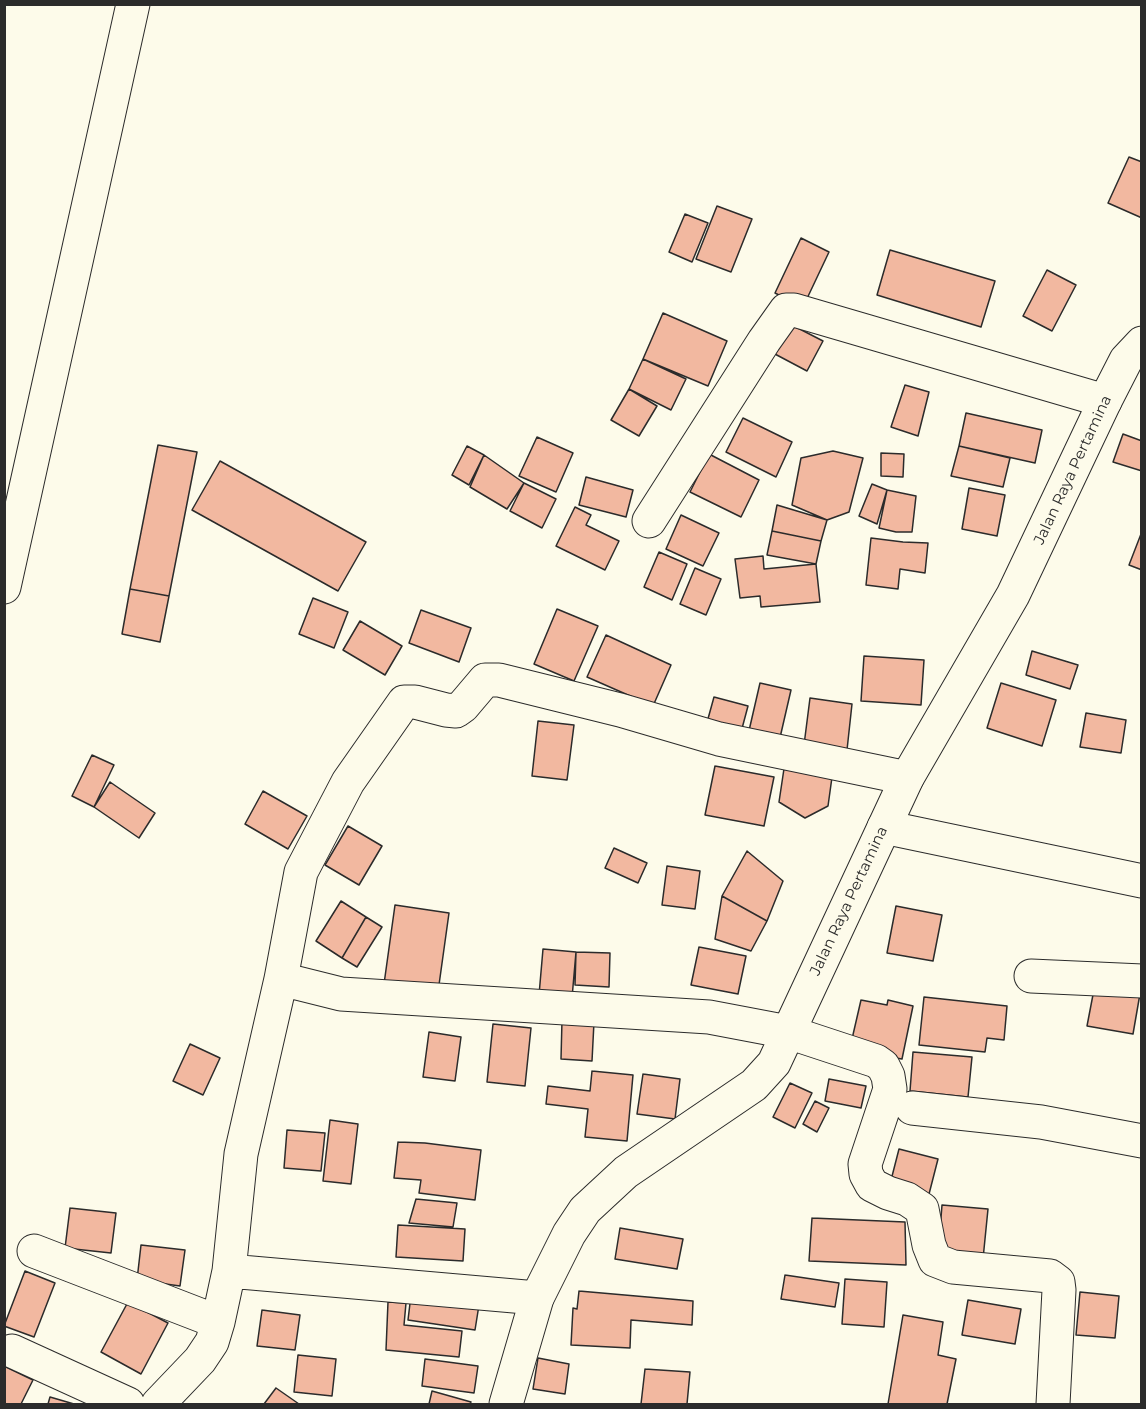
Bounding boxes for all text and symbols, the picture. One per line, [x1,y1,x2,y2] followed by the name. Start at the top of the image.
[1030,392,1116,548] street label: Jalan Raya Pertamina
[806,823,892,979] street label: Jalan Raya Pertamina

